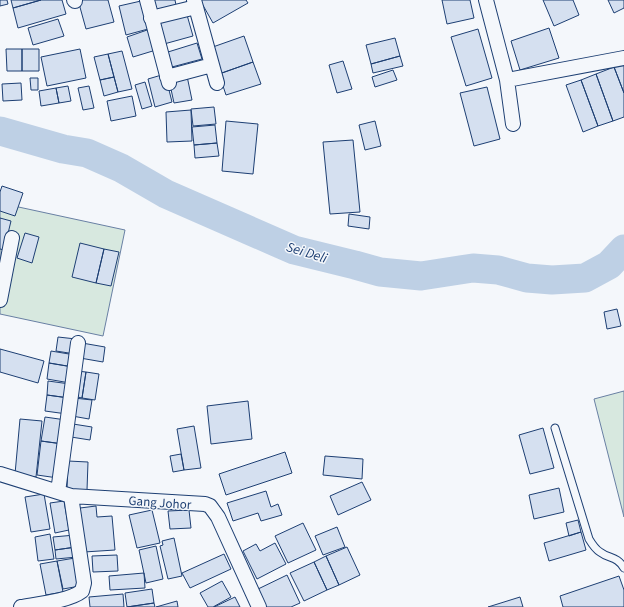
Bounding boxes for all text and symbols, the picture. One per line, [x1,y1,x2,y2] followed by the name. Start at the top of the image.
[284,237,330,269] water label: Sei Deli
[128,492,192,514] street label: Gang Johor

